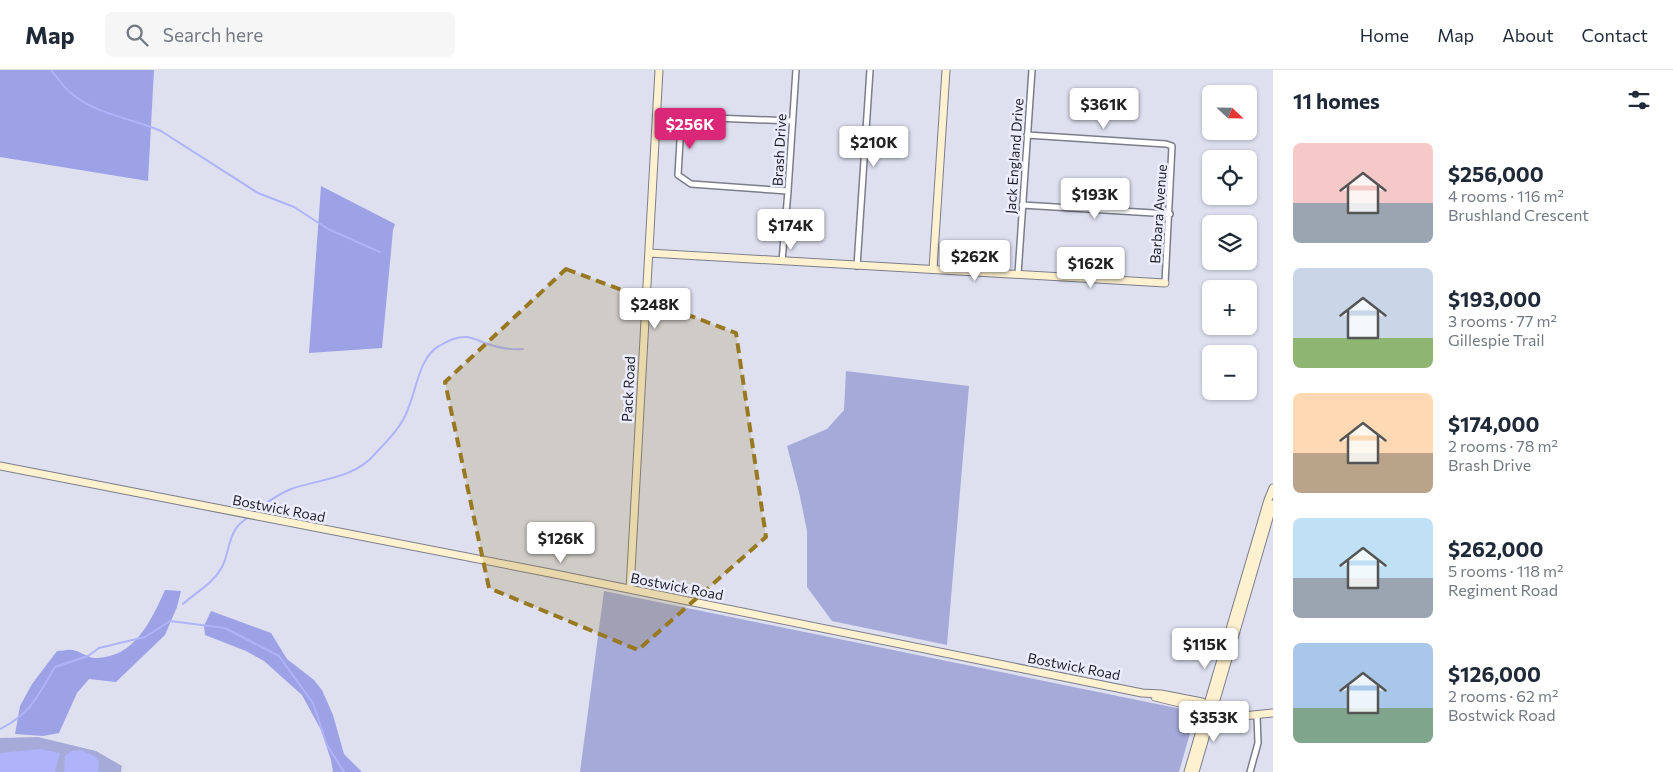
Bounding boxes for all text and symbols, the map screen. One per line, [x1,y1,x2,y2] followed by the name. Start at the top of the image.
[105,12,455,57] search box
[25,20,75,49] text: Map
[123,21,151,49] icon: search
[163,23,263,46] text: Search here
[1360,24,1409,46] text: Home
[1437,24,1474,46] text: Map
[1502,24,1554,46] text: About
[1582,24,1648,46] text: Contact
[1202,85,1258,140] north arrow
[1202,85,1257,400] map controls
[1625,86,1653,114] icon: filters
[1069,88,1139,130] pin: $361K
[1293,88,1380,113] text: 11 homes
[1081,94,1127,113] text: $361K
[1001,98,1027,214] street label: Jack England Drive
[655,108,725,150] pin: $256K
[769,113,789,187] street label: Brash Drive
[666,114,714,133] text: $256K
[839,126,909,168] pin: $210K
[850,132,898,151] text: $210K
[1202,150,1257,205] button: locate
[1448,161,1544,186] text: $256,000
[1333,163,1393,223] icon: home
[1146,164,1170,264] street label: Barbara Avenue
[1060,178,1130,220] pin: $193K
[1072,184,1118,203] text: $193K
[1448,186,1564,205] text: 4 rooms · 116 m²
[1448,205,1589,224] text: Brushland Crescent
[756,208,826,251] pin: $174K
[768,215,814,234] text: $174K
[1202,215,1257,270] button: layers
[940,240,1010,282] pin: $262K
[951,246,999,265] text: $262K
[1056,246,1126,289] pin: $162K
[1068,253,1114,272] text: $162K
[1202,280,1257,335] button: +
[1448,286,1541,311] text: $193,000
[620,288,690,330] pin: $248K
[1333,288,1393,348] icon: home
[631,294,679,313] text: $248K
[1448,311,1557,330] text: 3 rooms · 77 m²
[1448,330,1544,349] text: Gillespie Trail
[1202,345,1257,400] button: −
[618,356,638,422] street label: Pack Road
[1448,411,1539,436] text: $174,000
[1333,413,1393,473] icon: home
[1448,436,1558,455] text: 2 rooms · 78 m²
[1448,455,1531,474] text: Brash Drive
[231,491,327,525] street label: Bostwick Road
[526,522,596,564] pin: $126K
[538,528,584,547] text: $126K
[1448,536,1543,561] text: $262,000
[1333,538,1393,598] icon: home
[1448,561,1563,580] text: 5 rooms · 118 m²
[629,569,725,603] street label: Bostwick Road
[1448,580,1558,599] text: Regiment Road
[1170,628,1240,670] pin: $115K
[1183,634,1227,653] text: $115K
[1026,649,1122,683] street label: Bostwick Road
[1448,661,1541,686] text: $126,000
[1333,663,1393,723] icon: home
[1448,686,1558,705] text: 2 rooms · 62 m²
[1179,700,1249,743] pin: $353K
[1448,705,1555,724] text: Bostwick Road
[1190,707,1238,726] text: $353K

